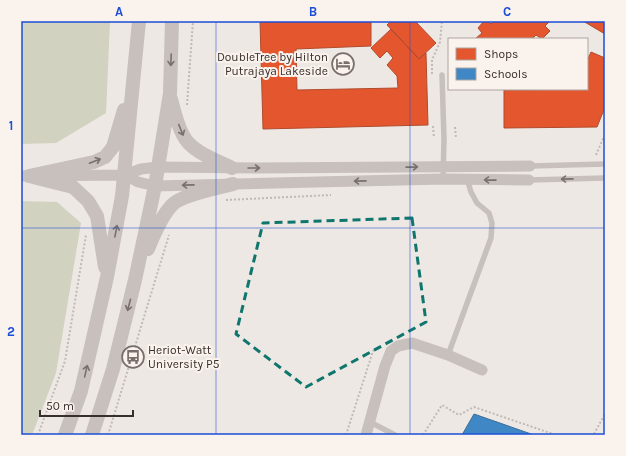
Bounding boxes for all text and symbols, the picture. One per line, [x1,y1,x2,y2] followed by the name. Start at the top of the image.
[115,4,123,19] text: A
[309,4,317,19] text: B
[503,4,511,19] text: C
[448,38,588,90] legend
[484,47,518,61] text: Shops
[217,50,328,78] place label: DoubleTree by Hilton Putrajaya Lakeside
[330,51,356,77] hotel icon: DoubleTree by Hilton Putrajaya Lakeside
[167,53,175,66] one-way arrow
[484,67,527,81] text: Schools
[9,118,13,133] text: 1
[177,124,185,136] one-way arrow
[88,156,100,164] one-way arrow
[405,163,418,171] one-way arrow
[247,164,260,172] one-way arrow
[561,175,574,183] one-way arrow
[484,176,497,184] one-way arrow
[354,177,367,185] one-way arrow
[182,181,195,189] one-way arrow
[112,225,120,238] one-way arrow
[125,299,132,312] one-way arrow
[7,324,15,339] text: 2
[148,343,220,371] place label: Heriot-Watt University P5
[120,344,146,370] bus stop icon: Heriot-Watt University P5
[82,365,90,378] one-way arrow
[40,392,133,418] scale bar
[46,399,74,413] text: 50 m

